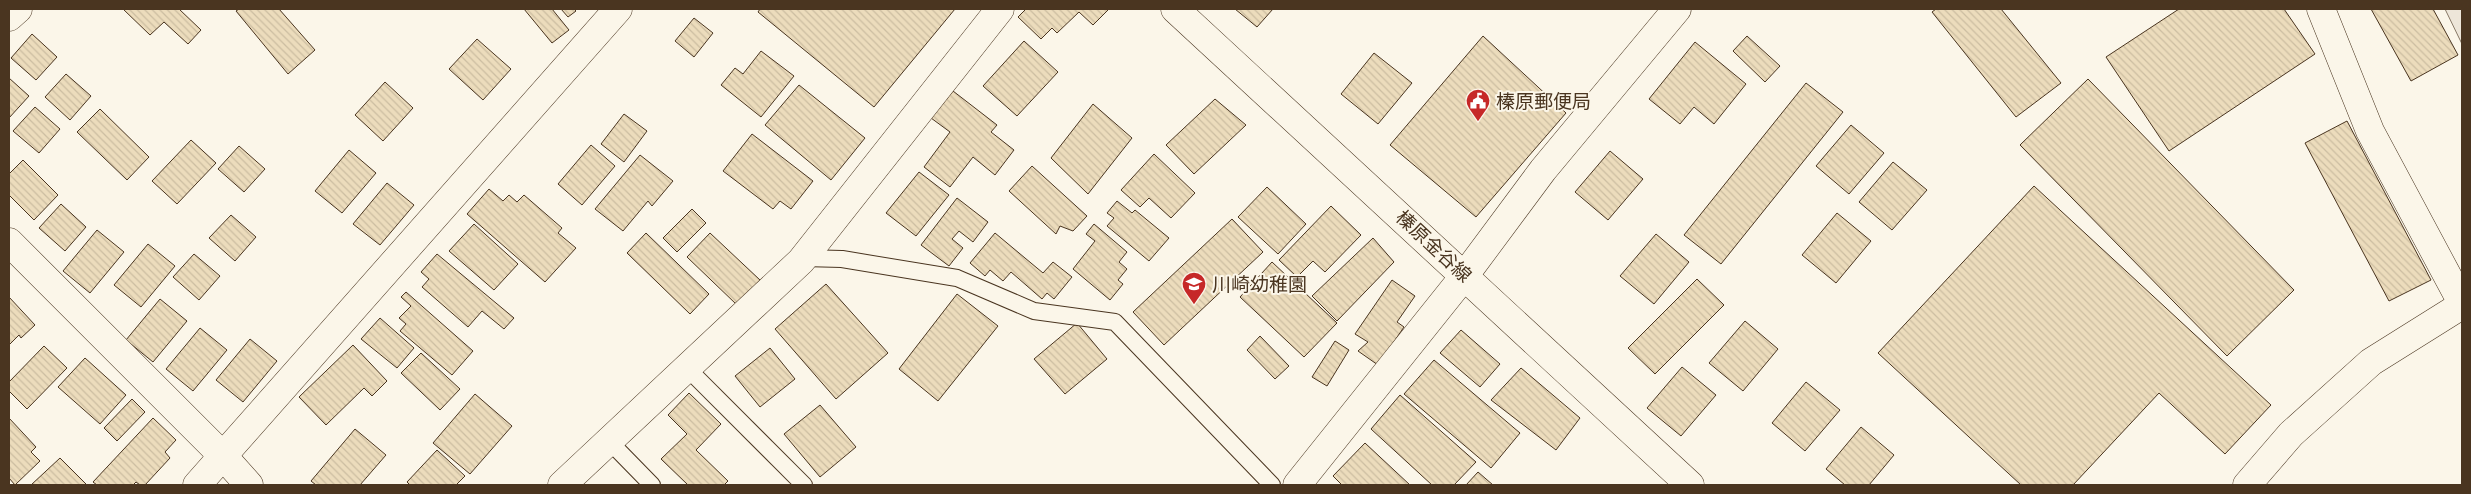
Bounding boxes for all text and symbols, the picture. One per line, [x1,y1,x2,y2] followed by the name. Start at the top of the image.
[1496,86,1591,115] place label: 榛原郵便局
[1465,88,1491,122] public building icon: 榛原郵便局
[1390,203,1479,289] street label: 榛原金谷線
[1212,269,1307,298] place label: 川崎幼稚園
[1181,271,1207,305] school or university icon: 川崎幼稚園

